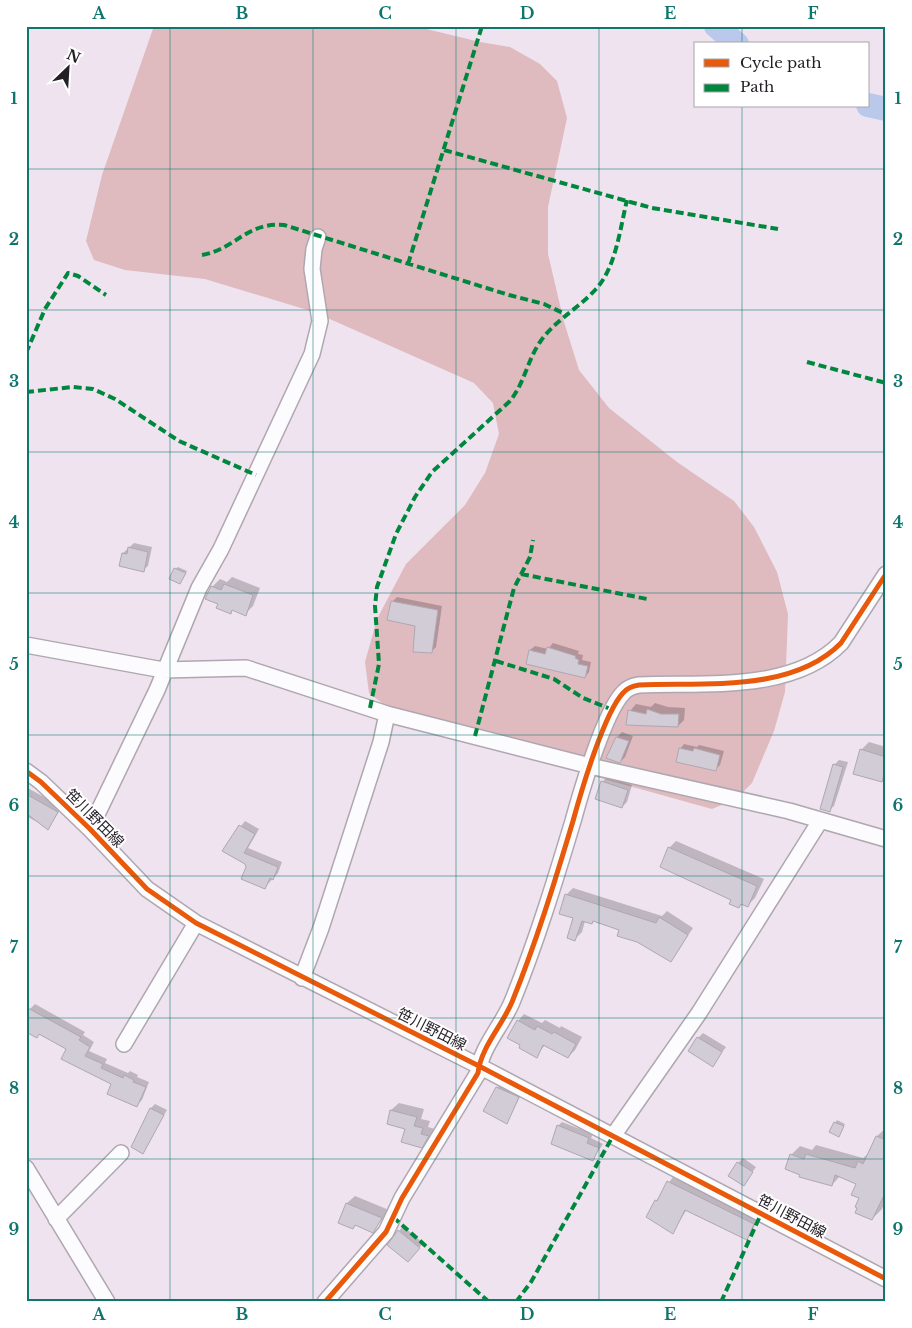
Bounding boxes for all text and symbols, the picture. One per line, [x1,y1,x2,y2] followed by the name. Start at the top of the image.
[92,3,107,23] text: A
[236,3,249,23] text: B
[378,3,392,23] text: C
[520,3,534,23] text: D
[664,3,676,23] text: E
[807,3,819,23] text: F
[42,42,92,92] north arrow
[694,42,870,108] legend
[64,45,83,67] text: N
[740,53,822,72] text: Cycle path
[740,77,774,96] text: Path
[11,88,18,108] text: 1
[895,88,902,108] text: 1
[9,229,19,249] text: 2
[893,229,903,249] text: 2
[9,371,19,391] text: 3
[893,371,903,391] text: 3
[9,512,19,532] text: 4
[893,512,903,532] text: 4
[9,654,19,674] text: 5
[893,654,903,674] text: 5
[62,785,128,851] street label: 笹川野田線
[9,795,20,815] text: 6
[893,795,904,815] text: 6
[10,937,19,957] text: 7
[894,937,903,957] text: 7
[394,1004,470,1054] street label: 笹川野田線
[9,1078,19,1098] text: 8
[893,1078,903,1098] text: 8
[754,1190,830,1242] street label: 笹川野田線
[9,1219,20,1239] text: 9
[893,1219,904,1239] text: 9
[92,1304,107,1324] text: A
[236,1304,249,1324] text: B
[378,1304,392,1324] text: C
[520,1304,534,1324] text: D
[664,1304,676,1324] text: E
[807,1304,819,1324] text: F

